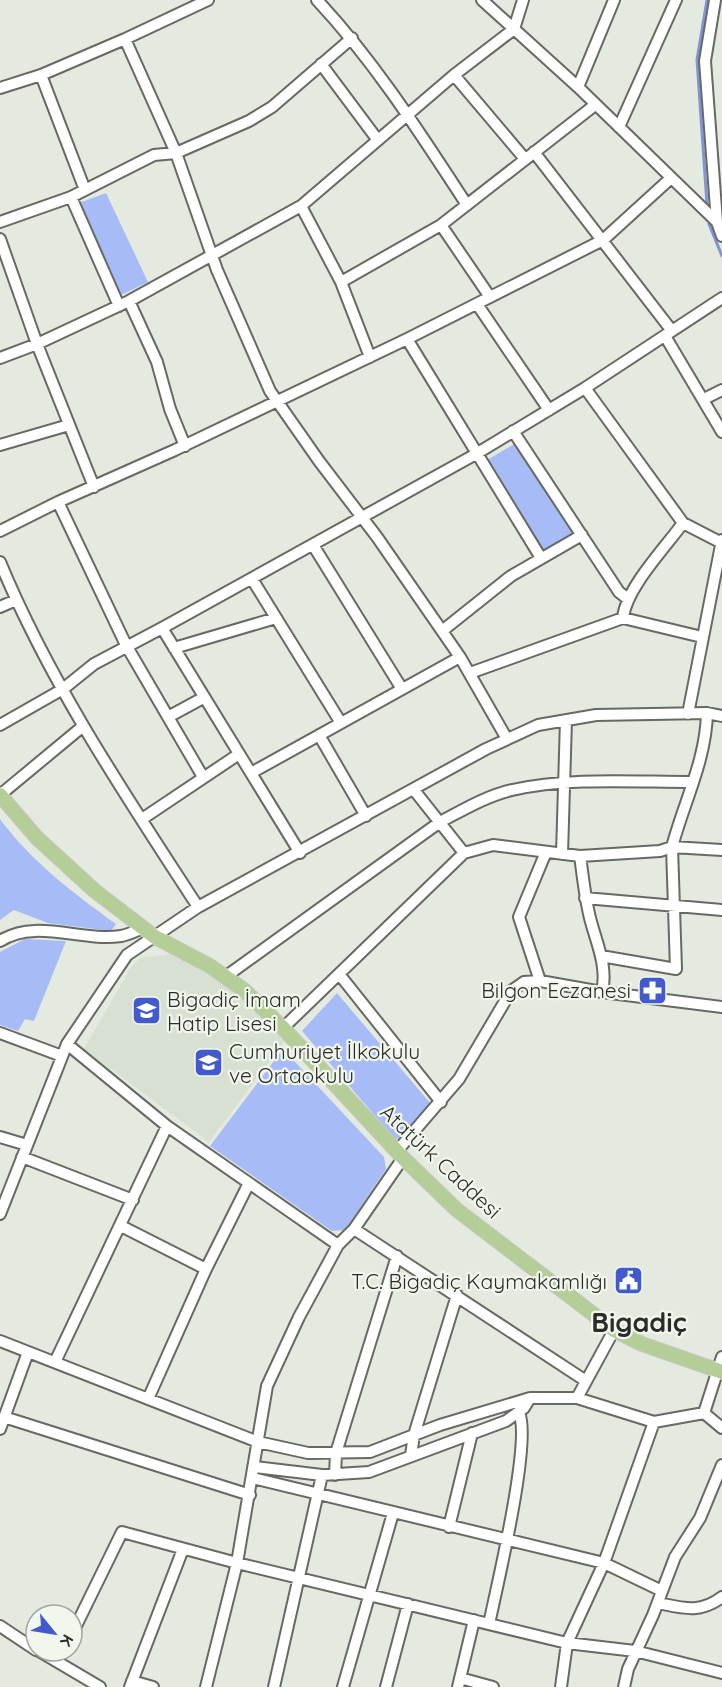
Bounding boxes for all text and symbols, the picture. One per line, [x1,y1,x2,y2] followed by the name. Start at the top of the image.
[636,974,668,1006] pharmacy icon: Bilgon Eczanesi
[481,977,631,1003] place label: Bilgon Eczanesi
[167,986,301,1036] place label: Bigadiç İmam Hatip Lisesi
[130,995,162,1027] school or university icon: Bigadiç İmam Hatip Lisesi
[229,1038,420,1088] place label: Cumhuriyet İlkokulu ve Ortaokulu
[192,1047,224,1079] school or university icon: Cumhuriyet İlkokulu ve Ortaokulu
[375,1098,507,1224] street label: Atatürk Caddesi
[612,1265,644,1297] public building icon: T.C. Bigadiç Kaymakamlığı
[351,1268,607,1294] place label: T.C. Bigadiç Kaymakamlığı
[591,1305,687,1339] district label: Bigadiç
[24,1603,84,1663] north arrow
[56,1631,78,1650] text: K

